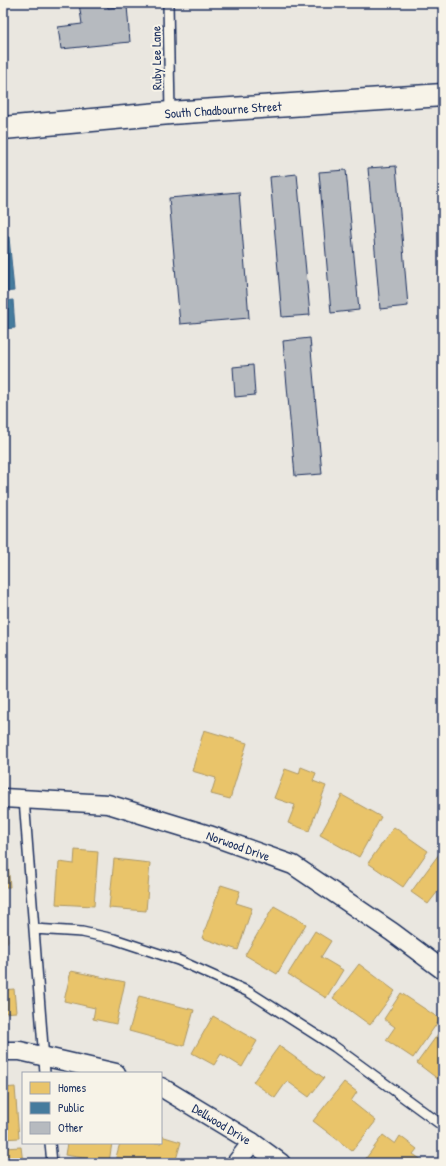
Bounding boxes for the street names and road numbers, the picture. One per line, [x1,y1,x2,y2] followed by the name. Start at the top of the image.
[146,26,166,90] street label: Ruby Lee Lane
[164,97,283,122] street label: South Chadbourne Street
[204,826,273,865] street label: Norwood Drive
[189,1099,255,1149] street label: Dellwood Drive

